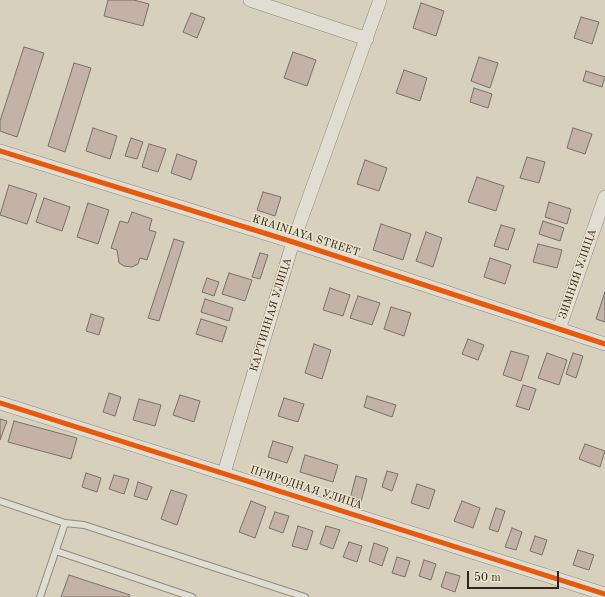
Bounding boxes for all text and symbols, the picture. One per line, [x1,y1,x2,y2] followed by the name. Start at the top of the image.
[250,212,362,260] street label: KRAINIAYA STREET
[556,227,600,321] street label: ЗИМНЯЯ УЛИЦА
[247,256,295,374] street label: КАРТИННАЯ УЛИЦА
[248,464,364,512] street label: ПРИРОДНАЯ УЛИЦА
[469,563,561,589] scale bar
[474,572,501,584] text: 50 m

